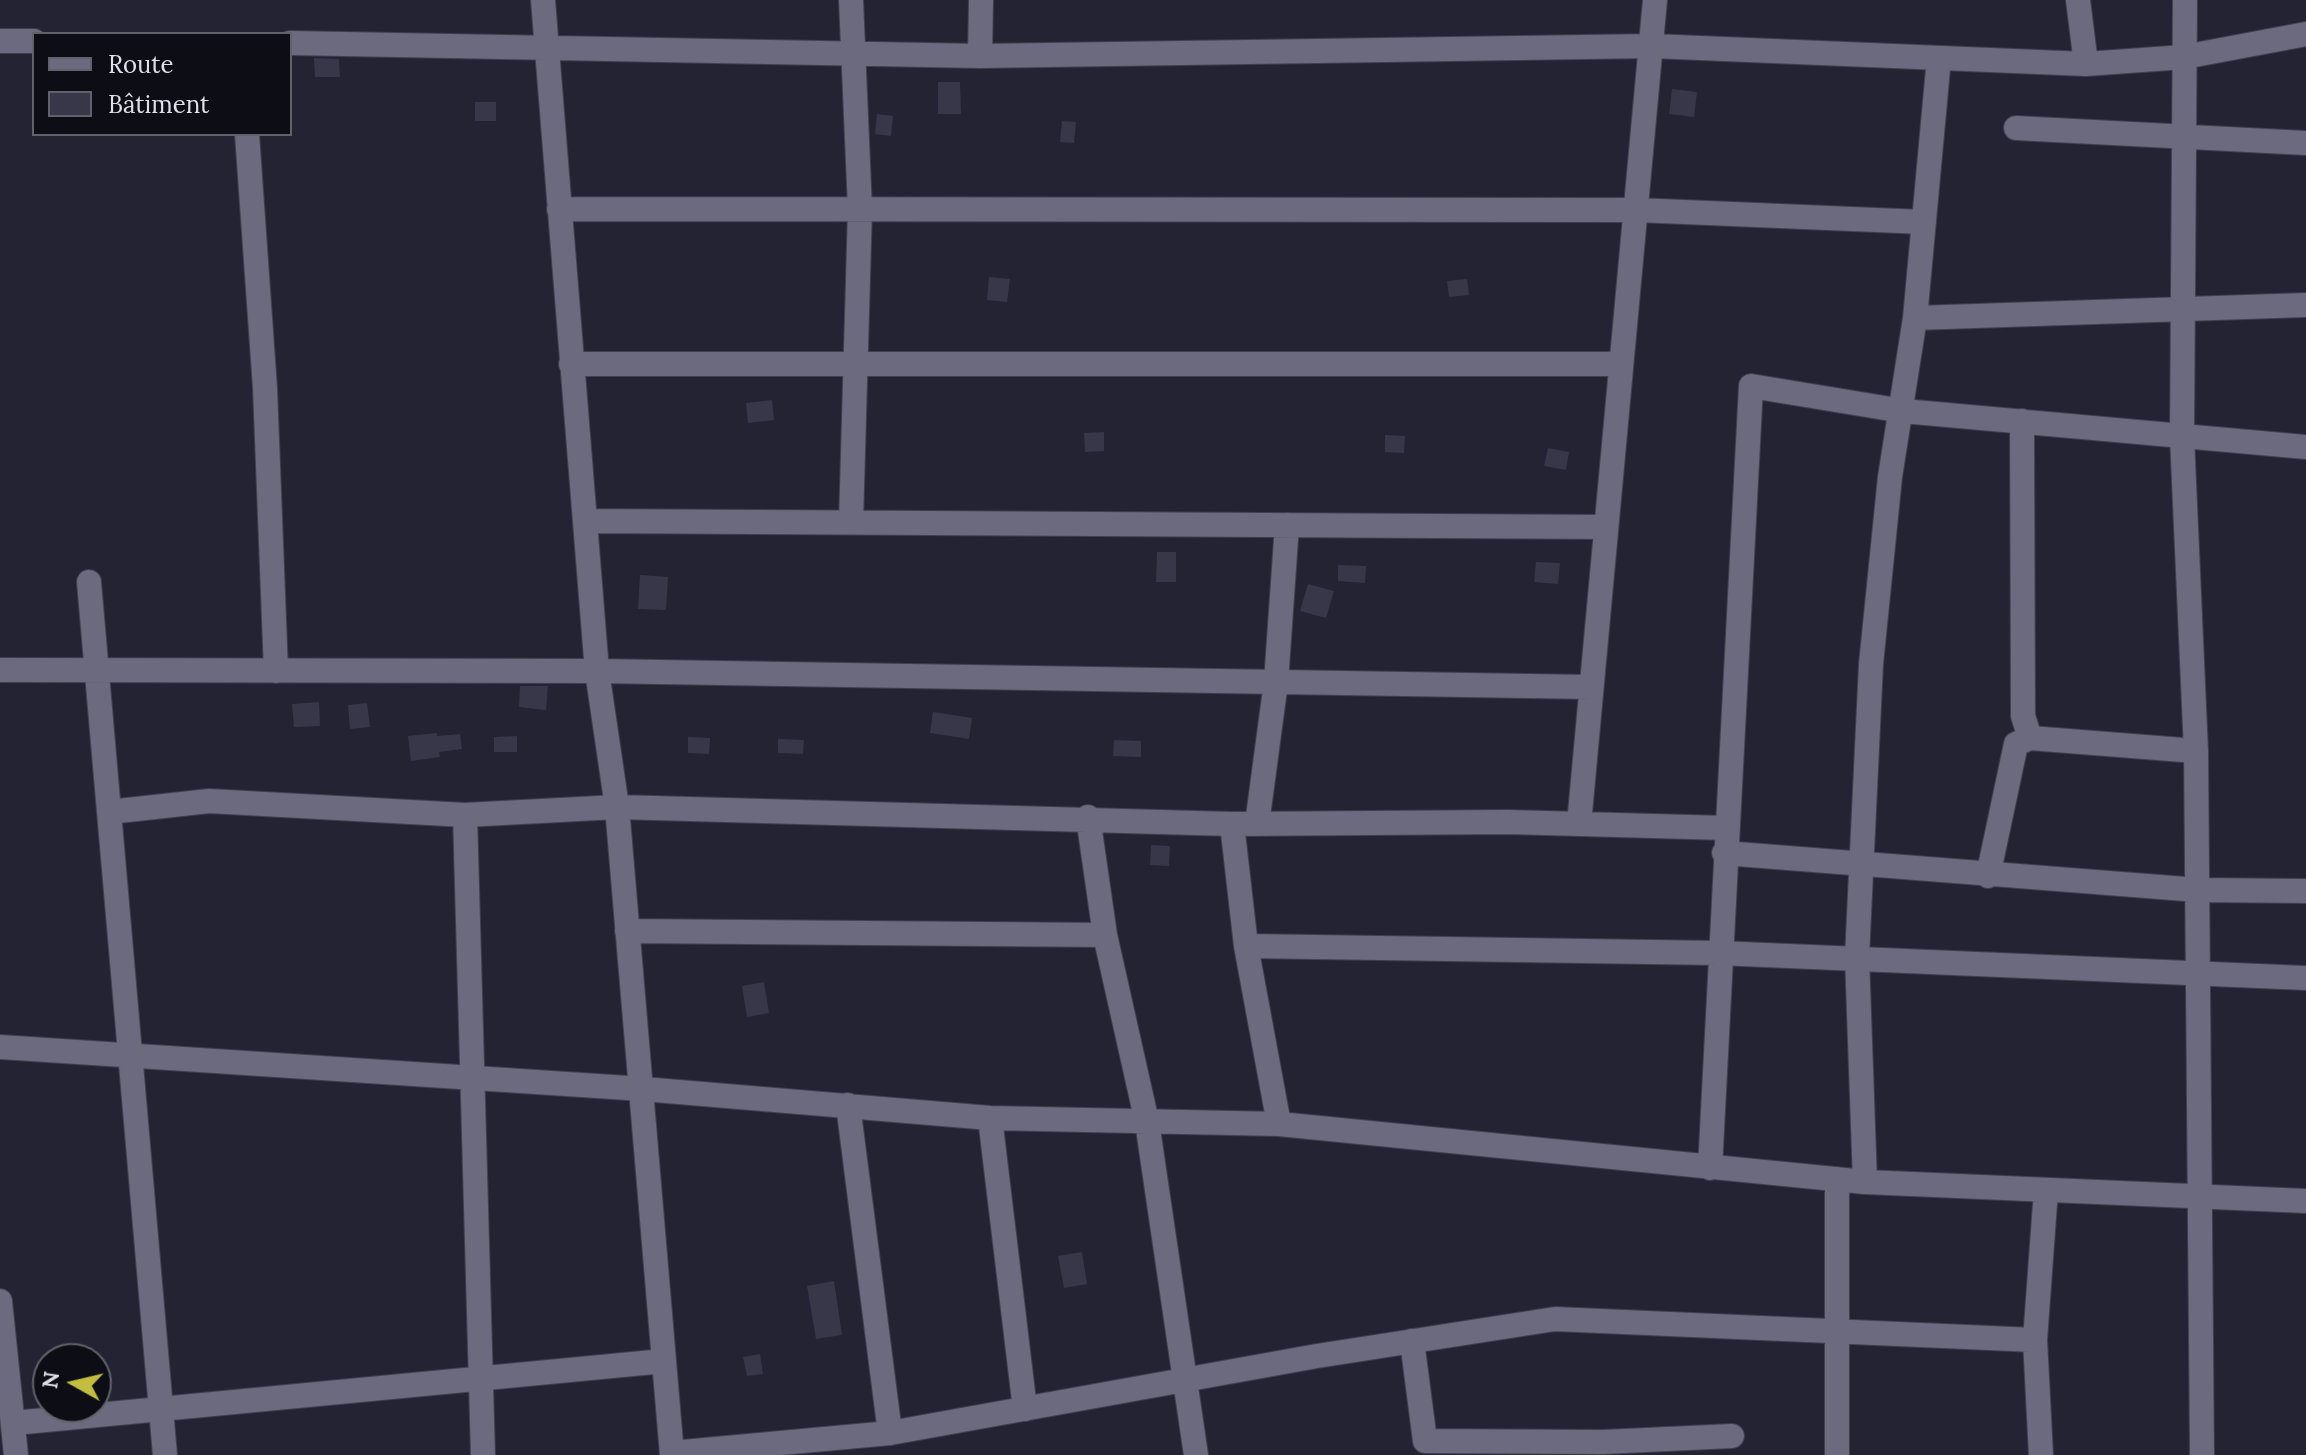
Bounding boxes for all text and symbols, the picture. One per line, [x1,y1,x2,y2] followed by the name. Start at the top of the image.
[32,32,292,136] legend
[108,49,174,80] text: Route
[108,89,209,120] text: Bâtiment
[32,1343,112,1423] north arrow
[35,1370,65,1390] text: N

